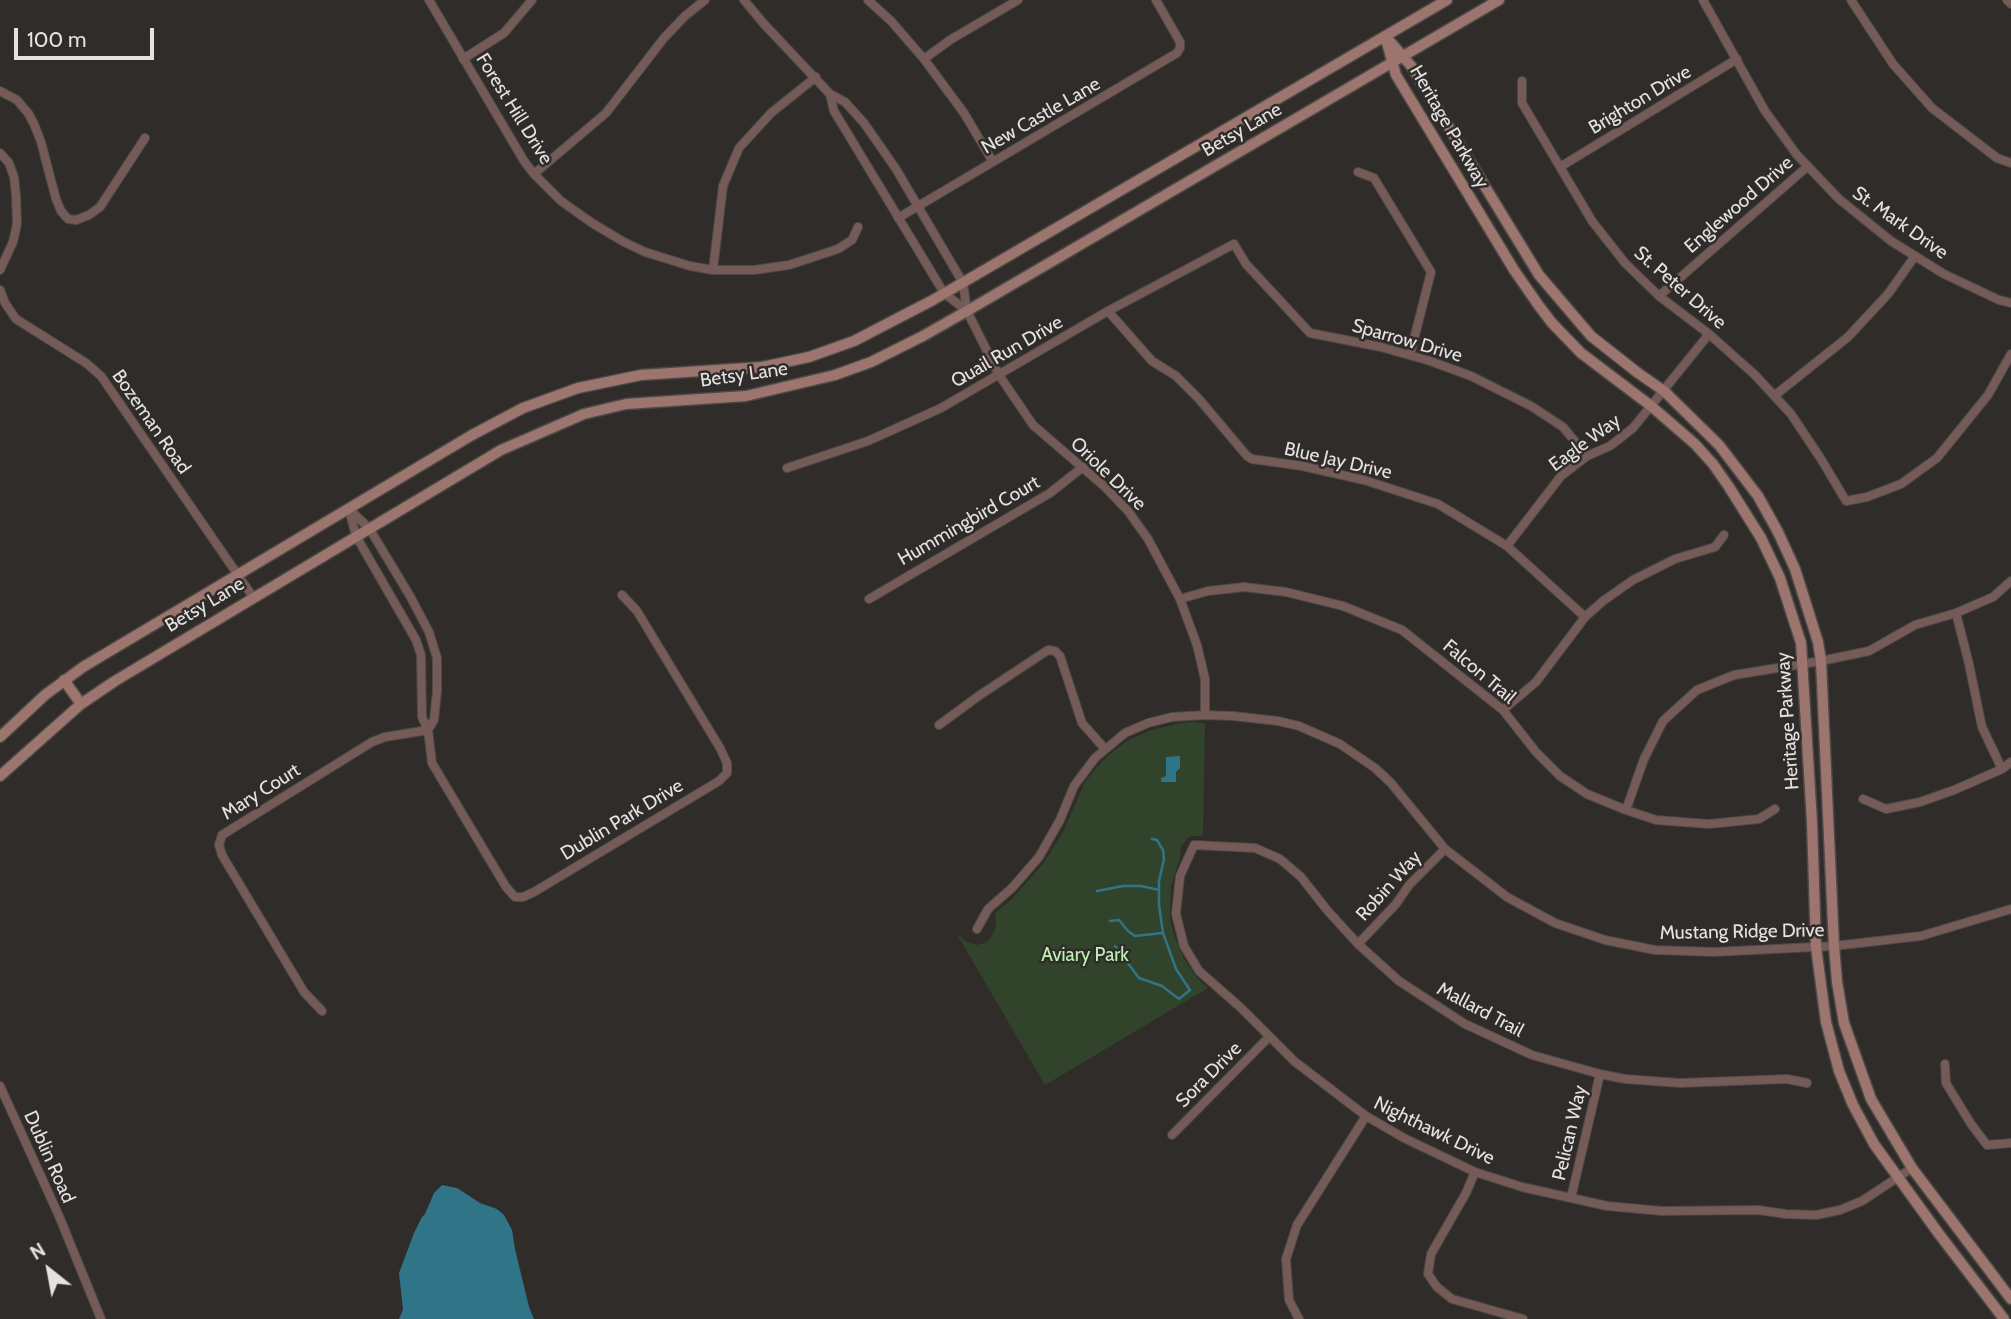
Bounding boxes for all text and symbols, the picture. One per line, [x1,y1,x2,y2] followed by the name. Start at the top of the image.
[18,14,158,58] scale bar
[27,27,86,52] text: 100 m
[471,49,557,169] street label: Forest Hill Drive
[1405,61,1493,193] street label: Heritage Parkway
[1585,61,1695,139] street label: Brighton Drive
[978,73,1104,159] street label: New Castle Lane
[1198,98,1286,162] street label: Betsy Lane
[1680,152,1798,258] street label: Englewood Drive
[1848,182,1952,264] street label: St. Mark Drive
[1629,242,1731,334] street label: St. Peter Drive
[947,311,1067,393] street label: Quail Run Drive
[1349,314,1465,368] street label: Sparrow Drive
[699,358,789,392] street label: Betsy Lane
[107,366,195,478] street label: Bozeman Road
[1545,409,1625,477] street label: Eagle Way
[1066,432,1150,516] street label: Oriole Drive
[1282,438,1394,484] street label: Blue Jay Drive
[894,471,1044,571] street label: Hummingbird Court
[161,573,249,637] street label: Betsy Lane
[1438,635,1520,709] street label: Falcon Trail
[1772,651,1804,791] street label: Heritage Parkway
[217,759,305,825] street label: Mary Court
[557,775,687,865] street label: Dublin Park Drive
[1352,846,1426,926] street label: Robin Way
[1659,919,1825,945] street label: Mustang Ridge Drive
[1041,944,1129,966] park label: Aviary Park
[1433,978,1527,1042] street label: Mallard Trail
[1171,1037,1247,1113] street label: Sora Drive
[1548,1083,1592,1183] street label: Pelican Way
[1370,1092,1498,1170] street label: Nighthawk Drive
[18,1107,80,1207] street label: Dublin Road
[14,1235,84,1305] north arrow
[26,1238,50,1265] text: N

